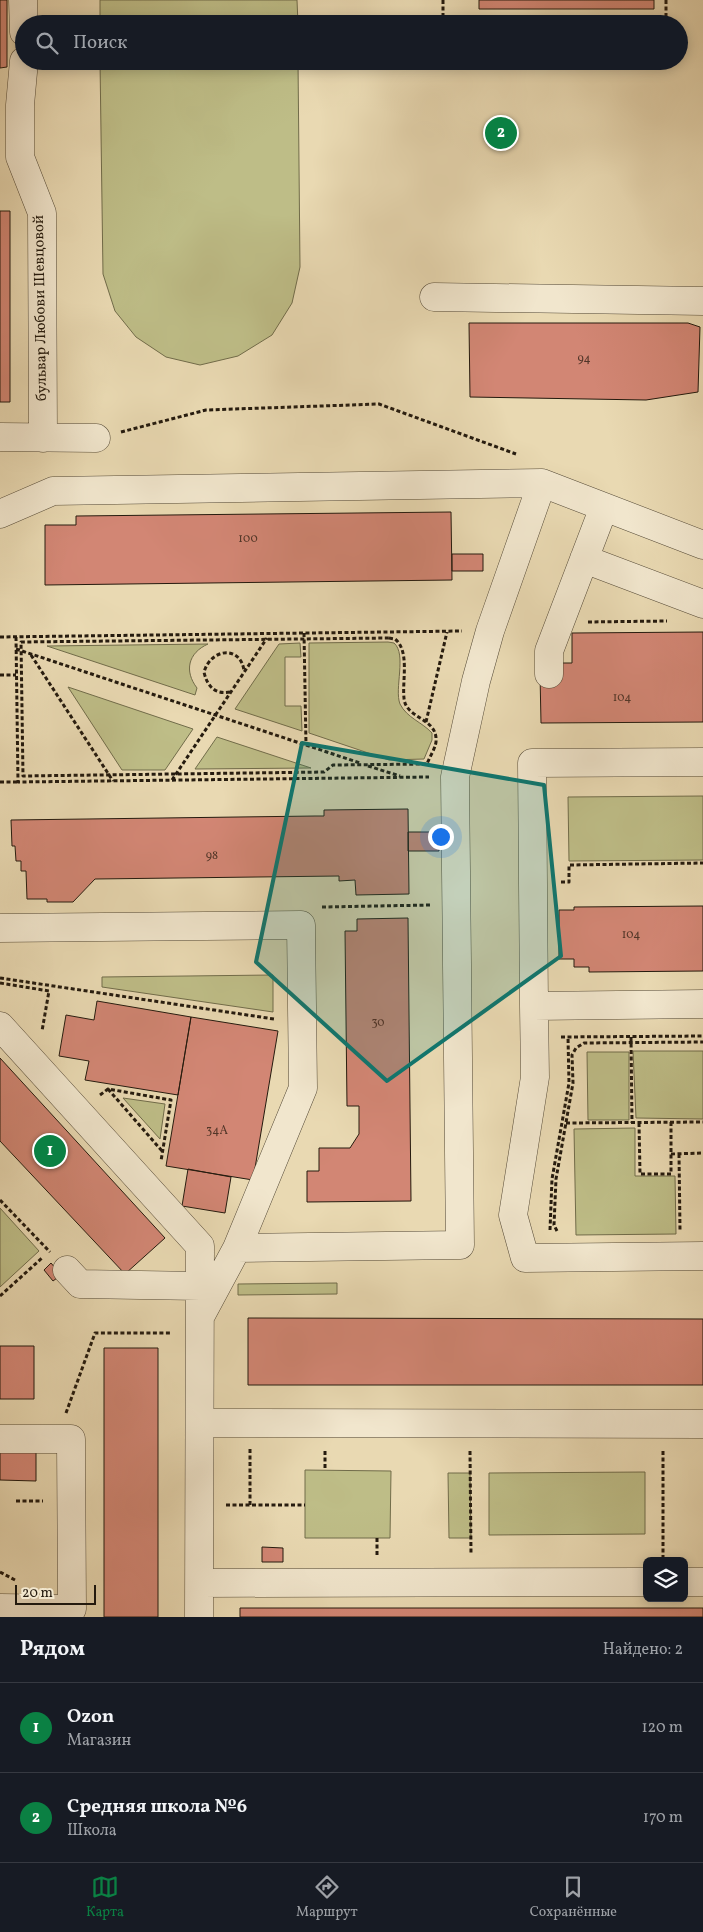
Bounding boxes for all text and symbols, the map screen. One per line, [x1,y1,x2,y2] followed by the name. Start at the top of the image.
[15,15,688,70] search box
[33,29,61,57] icon: search
[73,30,127,56] text: Поиск
[485,114,517,152] pin: 2
[29,215,53,401] street label: бульвар Любови Шевцовой
[577,351,591,367] house number: 94
[238,531,258,547] house number: 100
[613,690,631,706] house number: 104
[428,824,454,850] your location
[206,848,218,864] house number: 98
[622,927,640,943] house number: 104
[371,1015,385,1031] house number: 30
[206,1123,228,1139] house number: 34А
[34,1132,66,1170] pin: 1
[643,1557,688,1602] map controls
[643,1557,688,1602] button: layers
[15,1582,96,1605] scale bar
[22,1584,53,1603] text: 20 m
[20,1635,85,1664] text: Рядом
[603,1639,683,1661] text: Найдено: 2
[67,1704,114,1730] text: Ozon
[33,1717,39,1739] text: 1
[641,1717,683,1739] text: 120 m
[67,1730,131,1752] text: Магазин
[67,1794,247,1820] text: Средняя школа №6
[32,1807,40,1829] text: 2
[643,1807,683,1829] text: 170 m
[67,1820,117,1842] text: Школа
[86,1873,124,1922] tab: Карта
[296,1873,358,1922] tab: Маршрут
[530,1873,617,1922] tab: Сохранённые

